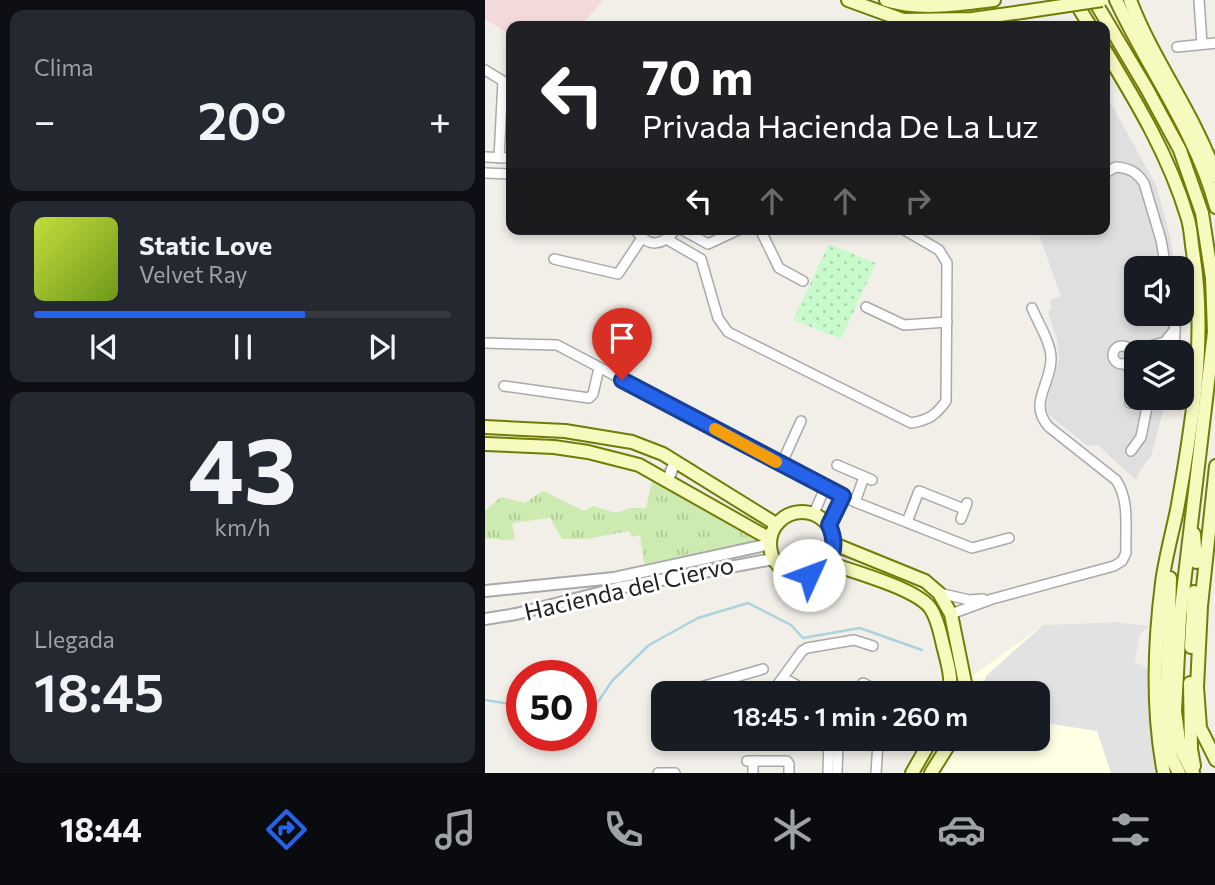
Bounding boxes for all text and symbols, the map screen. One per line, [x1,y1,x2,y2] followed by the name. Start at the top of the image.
[642,45,753,105] text: 70 m
[527,49,618,140] icon: left
[34,53,94,81] text: Clima
[198,87,287,151] text: 20°
[34,96,56,143] text: −
[429,96,451,143] text: +
[642,105,1038,145] text: Privada Hacienda De La Luz
[680,182,718,220] icon: left
[753,182,791,220] icon: ahead
[826,182,864,220] icon: ahead
[899,182,937,220] icon: right
[139,229,272,260] text: Static Love
[1124,256,1194,410] map controls
[1124,256,1194,326] button: sound
[139,260,247,288] text: Velvet Ray
[592,308,652,380] pin
[603,319,641,357] icon: arrive
[85,328,123,366] icon: previous
[224,328,262,366] icon: pause
[363,328,401,366] icon: next
[1124,340,1194,410] button: layers
[188,411,297,523] text: 43
[215,513,270,541] text: km/h
[772,538,846,612] position arrow
[521,549,736,626] street label: Hacienda del Ciervo
[34,625,115,653] text: Llegada
[34,659,164,723] text: 18:45
[506,660,597,751] speed limit sign: 50
[733,700,968,731] text: 18:45 · 1 min · 260 m
[262,805,311,854] icon: directions
[431,805,480,854] icon: music
[599,805,648,854] icon: phone
[768,805,817,854] icon: climate
[937,805,986,854] icon: car
[1106,805,1155,854] icon: filters
[60,809,142,849] text: 18:44

